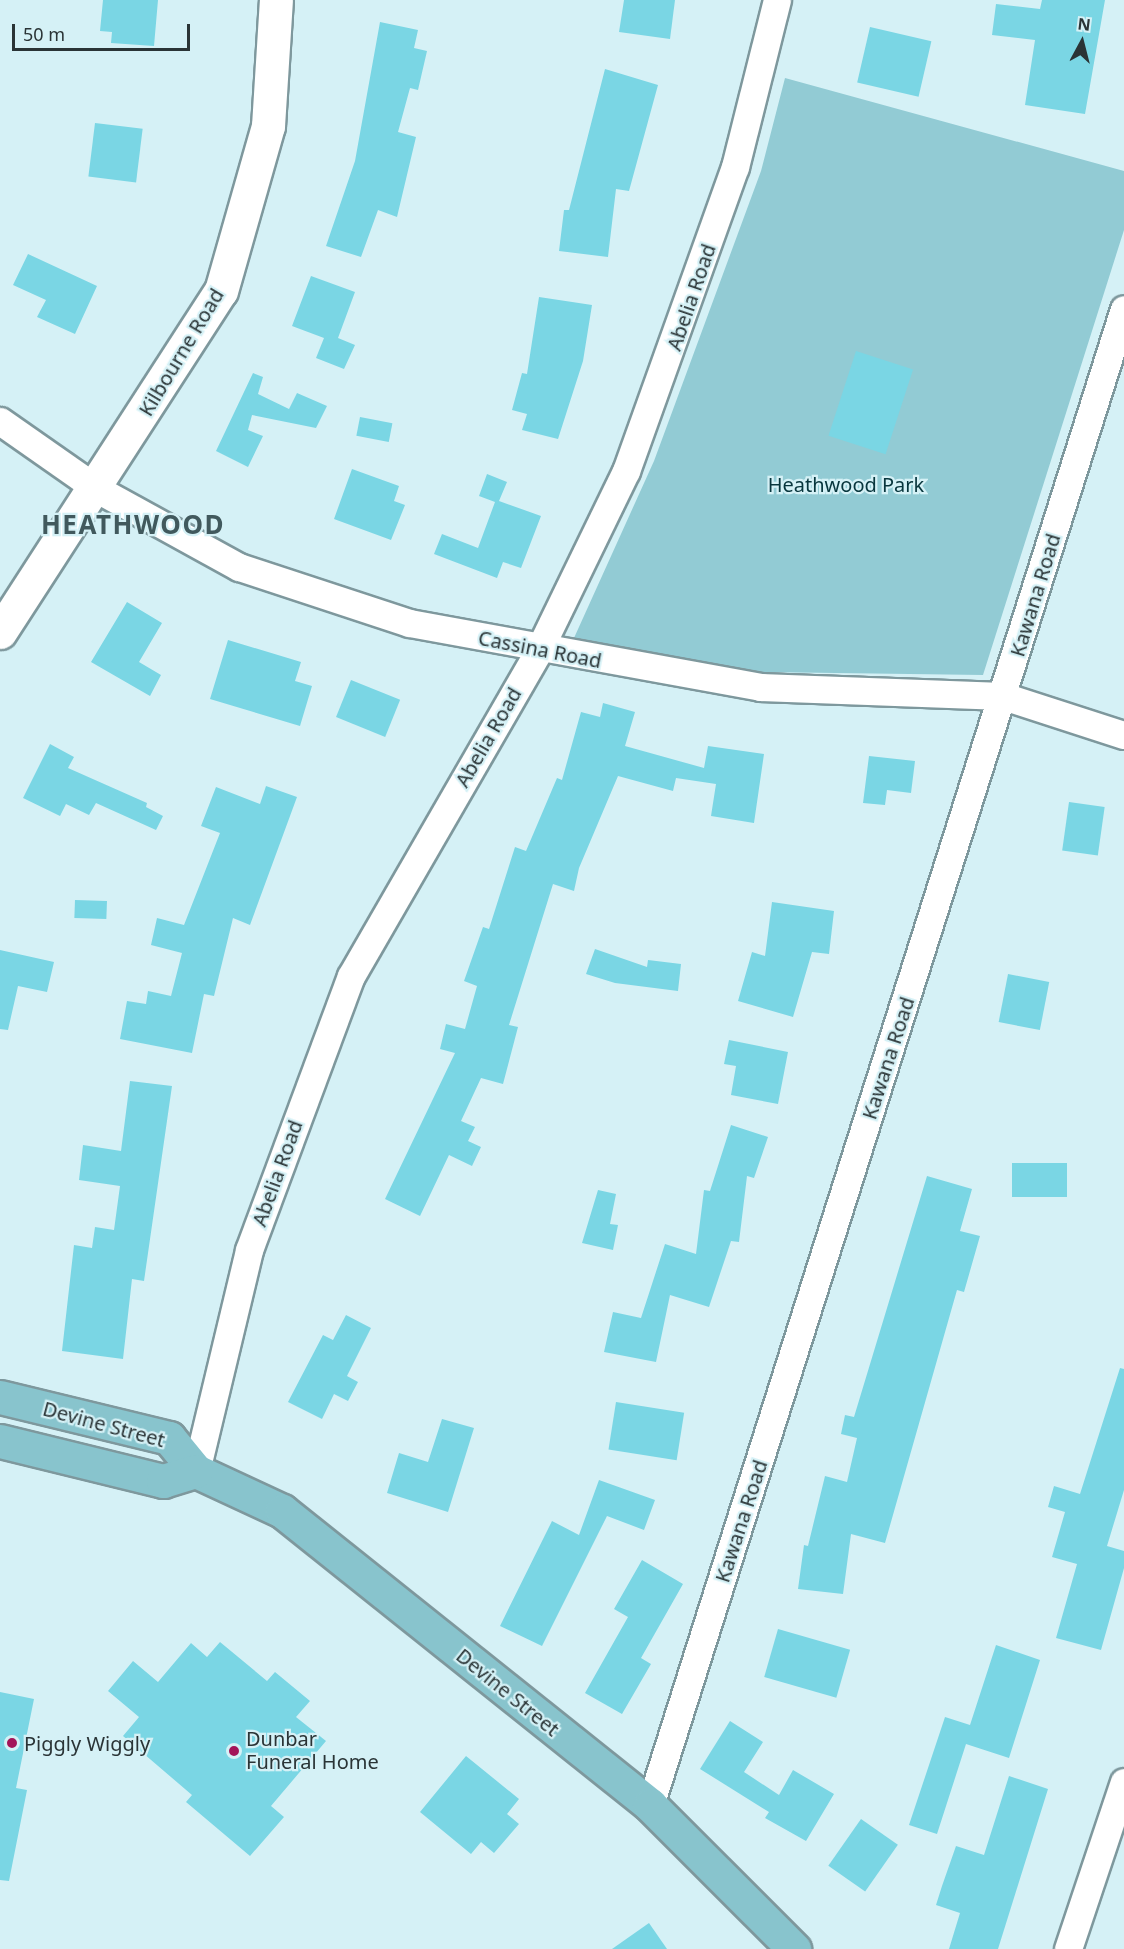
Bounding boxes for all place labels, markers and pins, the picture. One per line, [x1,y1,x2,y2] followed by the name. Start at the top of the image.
[246,1727,379,1774] place label: Dunbar Funeral Home
[24,1731,150,1755] place label: Piggly Wiggly
[5,1736,19,1750] marker: Piggly Wiggly
[227,1744,241,1758] marker: Dunbar Funeral Home

